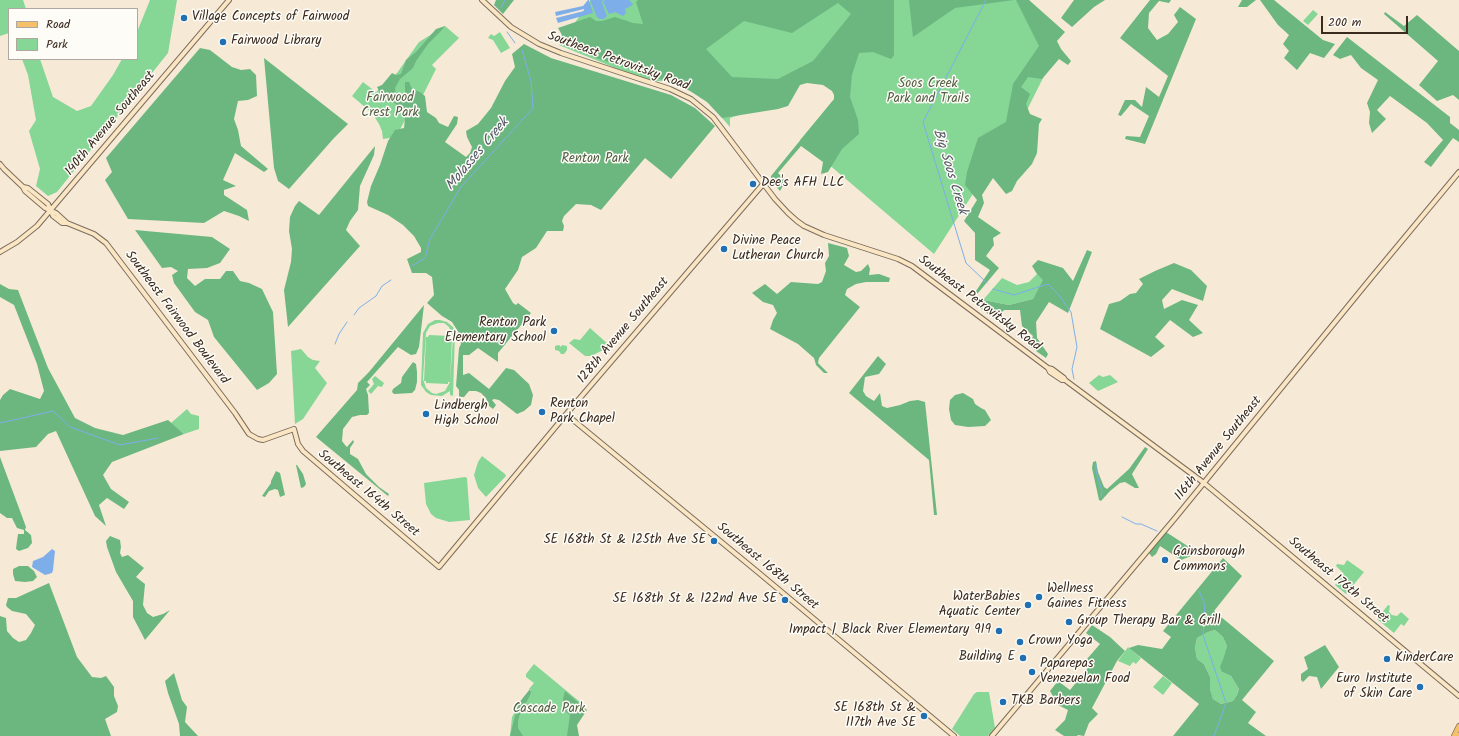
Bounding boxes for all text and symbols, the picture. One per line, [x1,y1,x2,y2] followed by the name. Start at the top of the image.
[8,8,138,60] legend
[1323,8,1410,34] scale bar
[192,10,349,26] place label: Village Concepts of Fairwood
[179,13,189,23] marker: Village Concepts of Fairwood
[1328,13,1361,32] text: 200 m
[46,15,70,34] text: Road
[545,29,691,95] street label: Southeast Petrovitsky Road
[231,34,321,50] place label: Fairwood Library
[46,35,68,54] text: Park
[218,37,228,47] marker: Fairwood Library
[63,68,159,180] street label: 140th Avenue Southeast
[887,77,969,108] park label: Soos Creek Park and Trails
[361,91,419,122] park label: Fairwood Crest Park
[443,115,513,195] water label: Molasses Creek
[928,127,970,217] water label: Big Soos Creek
[562,152,628,168] park label: Renton Park
[761,176,844,192] place label: Dee's AFH LLC
[748,179,758,189] marker: Dee's AFH LLC
[732,234,824,265] place label: Divine Peace Lutheran Church
[719,244,729,254] marker: Divine Peace Lutheran Church
[121,248,231,388] street label: Southeast Fairwood Boulevard
[915,253,1043,355] street label: Southeast Petrovitsky Road
[575,275,673,387] street label: 128th Avenue Southeast
[445,316,546,347] place label: Renton Park Elementary School
[549,326,559,336] marker: Renton Park Elementary School
[1172,394,1266,504] street label: 116th Avenue Southeast
[550,397,615,428] place label: Renton Park Chapel
[434,399,499,430] place label: Lindbergh High School
[537,407,547,417] marker: Renton Park Chapel
[421,409,431,419] marker: Lindbergh High School
[314,447,422,541] street label: Southeast 164th Street
[713,520,821,614] street label: Southeast 168th Street
[544,533,706,549] place label: SE 168th St & 125th Ave SE
[1285,534,1391,628] street label: Southeast 176th Street
[709,536,719,546] marker: SE 168th St & 125th Ave SE
[1173,545,1245,576] place label: Gainsborough Commons
[1160,555,1170,565] marker: Gainsborough Commons
[1047,582,1126,613] place label: Wellness Gaines Fitness
[939,590,1020,621] place label: WaterBabies Aquatic Center
[613,592,777,608] place label: SE 168th St & 122nd Ave SE
[1034,592,1044,602] marker: Wellness Gaines Fitness
[780,595,790,605] marker: SE 168th St & 122nd Ave SE
[1023,600,1033,610] marker: WaterBabies Aquatic Center
[1077,614,1220,630] place label: Group Therapy Bar & Grill
[1064,617,1074,627] marker: Group Therapy Bar & Grill
[789,623,991,639] place label: Impact | Black River Elementary 919
[994,626,1004,636] marker: Impact | Black River Elementary 919
[1028,634,1093,650] place label: Crown Yoga
[1015,637,1025,647] marker: Crown Yoga
[959,650,1015,666] place label: Building E
[1395,651,1453,667] place label: KinderCare
[1018,653,1028,663] marker: Building E
[1382,654,1392,664] marker: KinderCare
[1040,657,1130,688] place label: Paparepas Venezuelan Food
[1027,667,1037,677] marker: Paparepas Venezuelan Food
[1336,672,1412,703] place label: Euro Institute of Skin Care
[1415,682,1425,692] marker: Euro Institute of Skin Care
[1011,694,1080,710] place label: TKB Barbers
[998,697,1008,707] marker: TKB Barbers
[834,701,916,732] place label: SE 168th St & 117th Ave SE
[513,702,585,718] park label: Cascade Park
[919,711,929,721] marker: SE 168th St & 117th Ave SE

